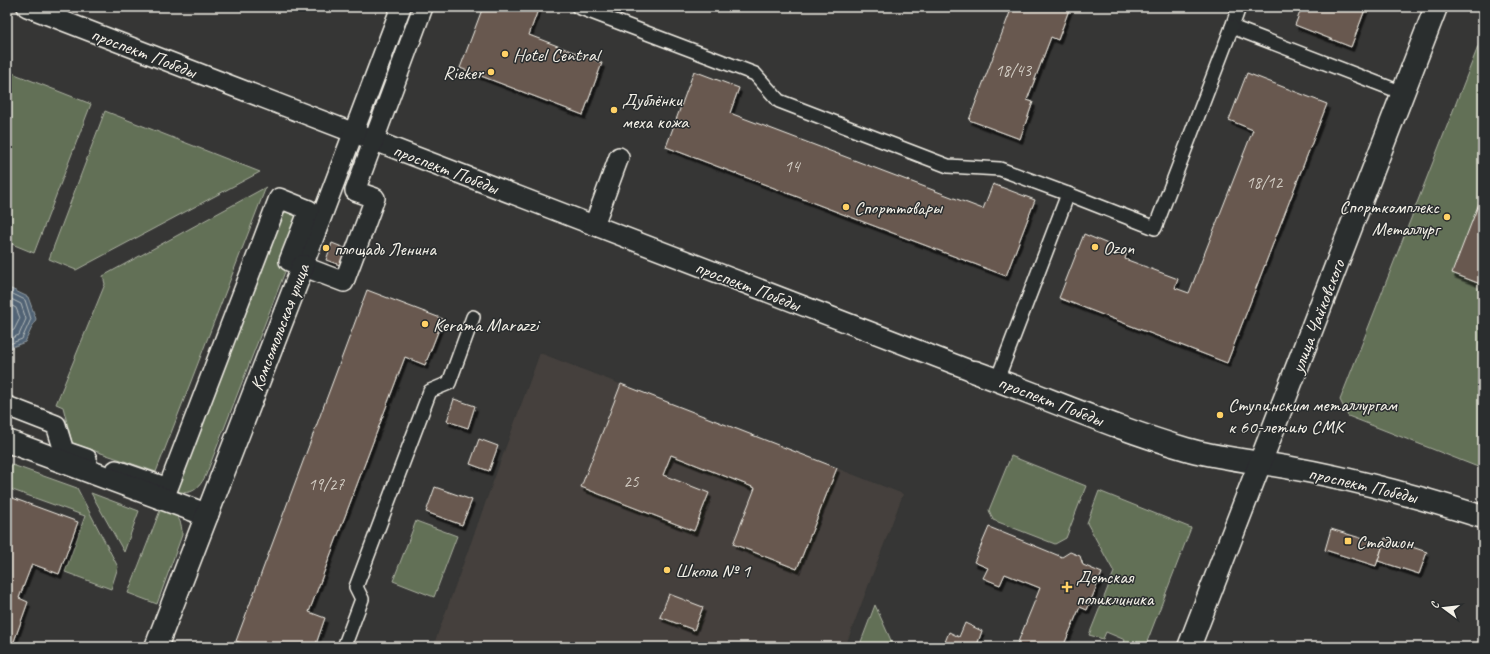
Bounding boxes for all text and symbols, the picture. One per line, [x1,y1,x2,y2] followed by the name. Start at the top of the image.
[88,22,201,85] street label: проспект Победы
[513,43,603,67] place label: Hotel Central
[500,49,510,59] marker: Hotel Central
[995,60,1032,81] house number: 18/43
[443,61,484,85] place label: Rieker
[486,67,496,77] marker: Rieker
[622,88,690,134] place label: Дублёнки меха кожа
[609,105,619,115] marker: Дублёнки меха кожа
[390,138,503,201] street label: проспект Победы
[784,156,802,177] house number: 14
[1246,172,1283,193] house number: 18/12
[1339,195,1442,241] place label: Спорткомплекс Металлург
[854,196,944,220] place label: Спорттовары
[841,202,851,212] marker: Спорттовары
[1442,212,1452,222] marker: Спорткомплекс Металлург
[1103,236,1135,260] place label: Ozon
[334,237,437,261] place label: площадь Ленина
[1090,242,1100,252] marker: Ozon
[321,243,331,253] marker: площадь Ленина
[692,255,805,318] street label: проспект Победы
[1285,255,1351,377] street label: улица Чайковского
[245,259,316,394] street label: Комсомольская улица
[433,313,541,337] place label: Kerama Marazzi
[420,319,430,329] marker: Kerama Marazzi
[995,370,1108,433] street label: проспект Победы
[1228,393,1398,439] place label: Ступинским металлургам к 60-летию СМК
[1215,410,1225,420] marker: Ступинским металлургам к 60-летию СМК
[1306,461,1421,510] street label: проспект Победы
[623,471,640,492] house number: 25
[308,474,345,495] house number: 19/27
[1356,530,1414,554] place label: Стадион
[1343,536,1353,546] marker: Стадион
[675,559,752,583] place label: Школа № 1
[662,565,672,575] marker: Школа № 1
[1076,565,1155,611] place label: Детская поликлиника
[1061,581,1073,593] marker: Детская поликлиника
[1424,588,1464,628] north arrow
[1427,599,1442,610] text: С

